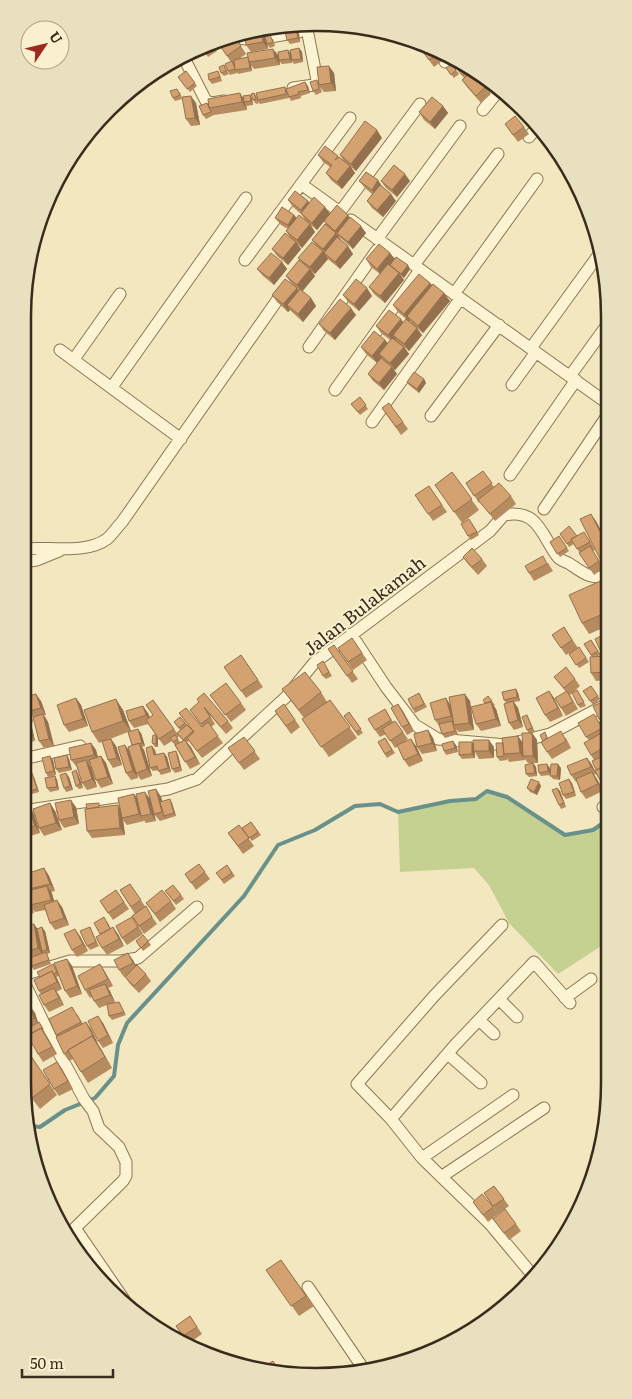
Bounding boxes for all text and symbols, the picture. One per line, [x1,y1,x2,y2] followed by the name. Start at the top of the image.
[20,20,70,70] north arrow
[45,27,68,47] text: U
[297,549,431,661] street label: Jalan Bulakamah
[22,1346,114,1378] scale bar
[30,1351,64,1374] text: 50 m

